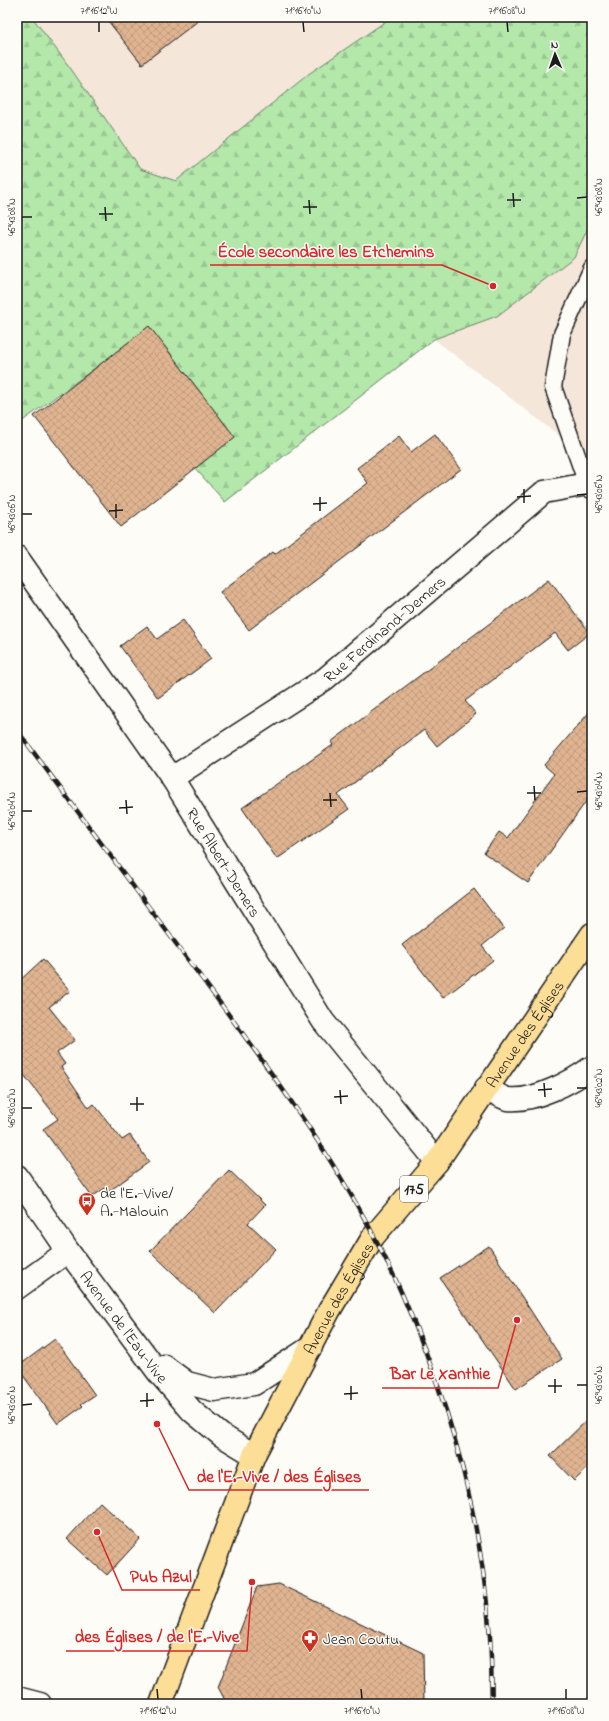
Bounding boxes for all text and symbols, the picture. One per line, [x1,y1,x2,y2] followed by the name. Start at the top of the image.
[81,4,118,19] text: 71°16'12"W
[285,4,321,19] text: 71°16'10"W
[489,4,526,19] text: 71°16'08"W
[535,34,575,74] north arrow
[551,37,559,53] text: N
[592,178,607,216] text: 46°43'08"N
[5,198,20,236] text: 46°43'08"N
[210,236,442,265] callout: École secondaire les Etchemins
[218,240,435,265] text: École secondaire les Etchemins
[592,475,607,513] text: 46°43'06"N
[5,495,20,533] text: 46°43'06"N
[319,571,452,689] street label: Rue Ferdinand-Demers
[592,772,607,810] text: 46°43'04"N
[5,792,20,830] text: 46°43'04"N
[179,804,266,923] street label: Rue Albert-Demers
[481,976,571,1093] street label: Avenue des Églises
[592,1068,607,1107] text: 46°43'02"N
[5,1088,20,1127] text: 46°43'02"N
[400,1176,428,1202] road number: 175
[100,1182,173,1224] place label: de l'E.-Vive/ A.-Malouin
[77,1191,97,1216] bus stop icon: de l'E.-Vive/ A.-Malouin
[298,1238,381,1359] street label: Avenue des Églises
[73,1267,173,1390] street label: Avenue de l'Eau-Vive
[382,1359,498,1388] callout: Bar Le Xanthie
[389,1362,491,1387] text: Bar Le Xanthie
[592,1366,607,1404] text: 46°43'00"N
[5,1386,20,1424] text: 46°43'00"N
[189,1461,369,1490] callout: de l'E.-Vive / des Églises
[197,1465,362,1492] text: de l'E.-Vive / des Églises
[122,1561,200,1590] callout: Pub Azul
[130,1565,192,1590] text: Pub Azul
[66,1622,247,1651] callout: des Églises / de l'E.-Vive
[75,1625,241,1652] text: des Églises / de l'E.-Vive
[300,1628,320,1653] pharmacy icon: Jean Coutu
[323,1628,399,1652] place label: Jean Coutu
[140,1704,177,1719] text: 71°16'12"W
[344,1704,380,1719] text: 71°16'10"W
[548,1704,585,1719] text: 71°16'08"W

